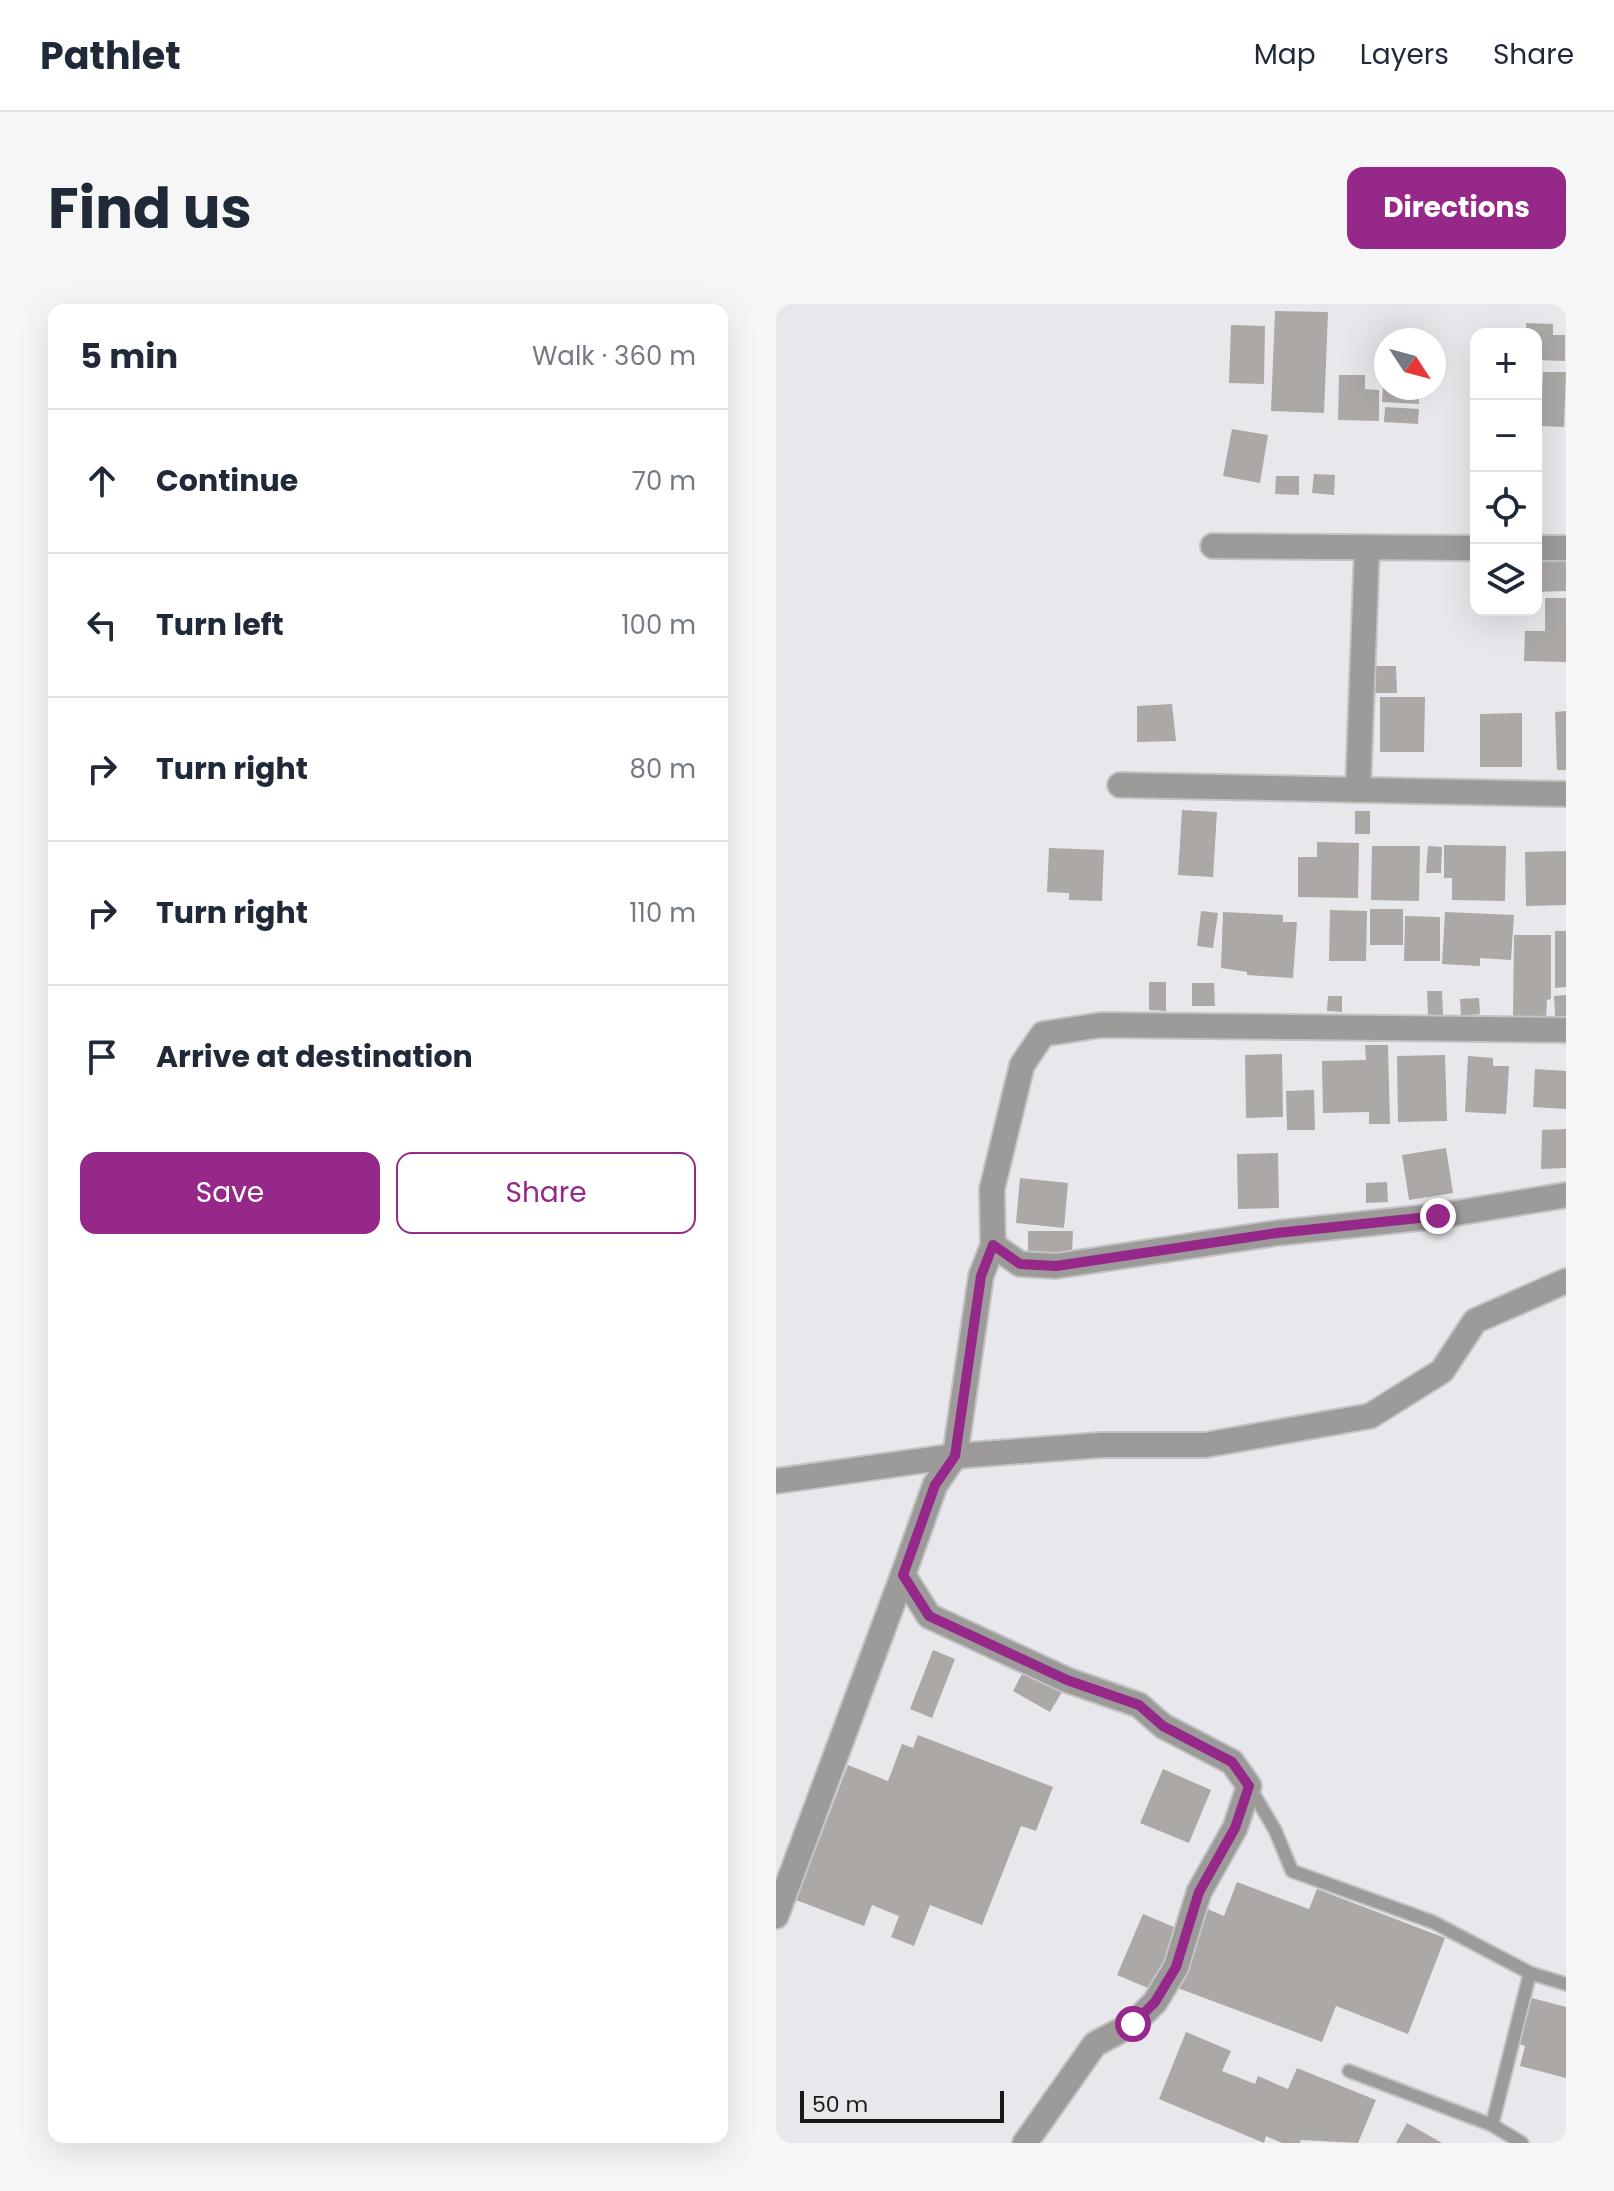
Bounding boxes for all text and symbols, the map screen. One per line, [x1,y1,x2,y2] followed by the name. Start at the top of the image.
[40,29,181,82] text: Pathlet
[1254,35,1316,74] text: Map
[1360,35,1449,74] text: Layers
[1493,35,1574,74] text: Share
[1347,167,1566,249] button: Directions
[48,169,252,248] text: Find us
[1374,328,1446,400] north arrow
[1470,328,1542,616] map controls
[1470,328,1542,400] button: +
[80,332,178,380] text: 5 min
[532,338,696,374] text: Walk · 360 m
[1470,400,1542,472] button: −
[80,459,124,503] icon: ahead
[156,459,298,502] text: Continue
[632,463,696,499] text: 70 m
[1470,472,1542,544] button: locate
[1470,544,1542,616] button: layers
[80,603,124,647] icon: left
[156,603,284,646] text: Turn left
[621,607,696,643] text: 100 m
[80,747,124,791] icon: right
[156,747,308,790] text: Turn right
[630,751,696,787] text: 80 m
[80,891,124,935] icon: right
[156,891,308,934] text: Turn right
[629,895,696,931] text: 110 m
[80,1035,124,1079] icon: arrive
[156,1035,473,1078] text: Arrive at destination
[80,1152,380,1234] button: Save
[396,1152,696,1234] button: Share
[1420,1198,1456,1234] route end
[1115,2006,1151,2042] route start
[800,2087,1004,2123] scale bar
[812,2089,868,2120] text: 50 m

